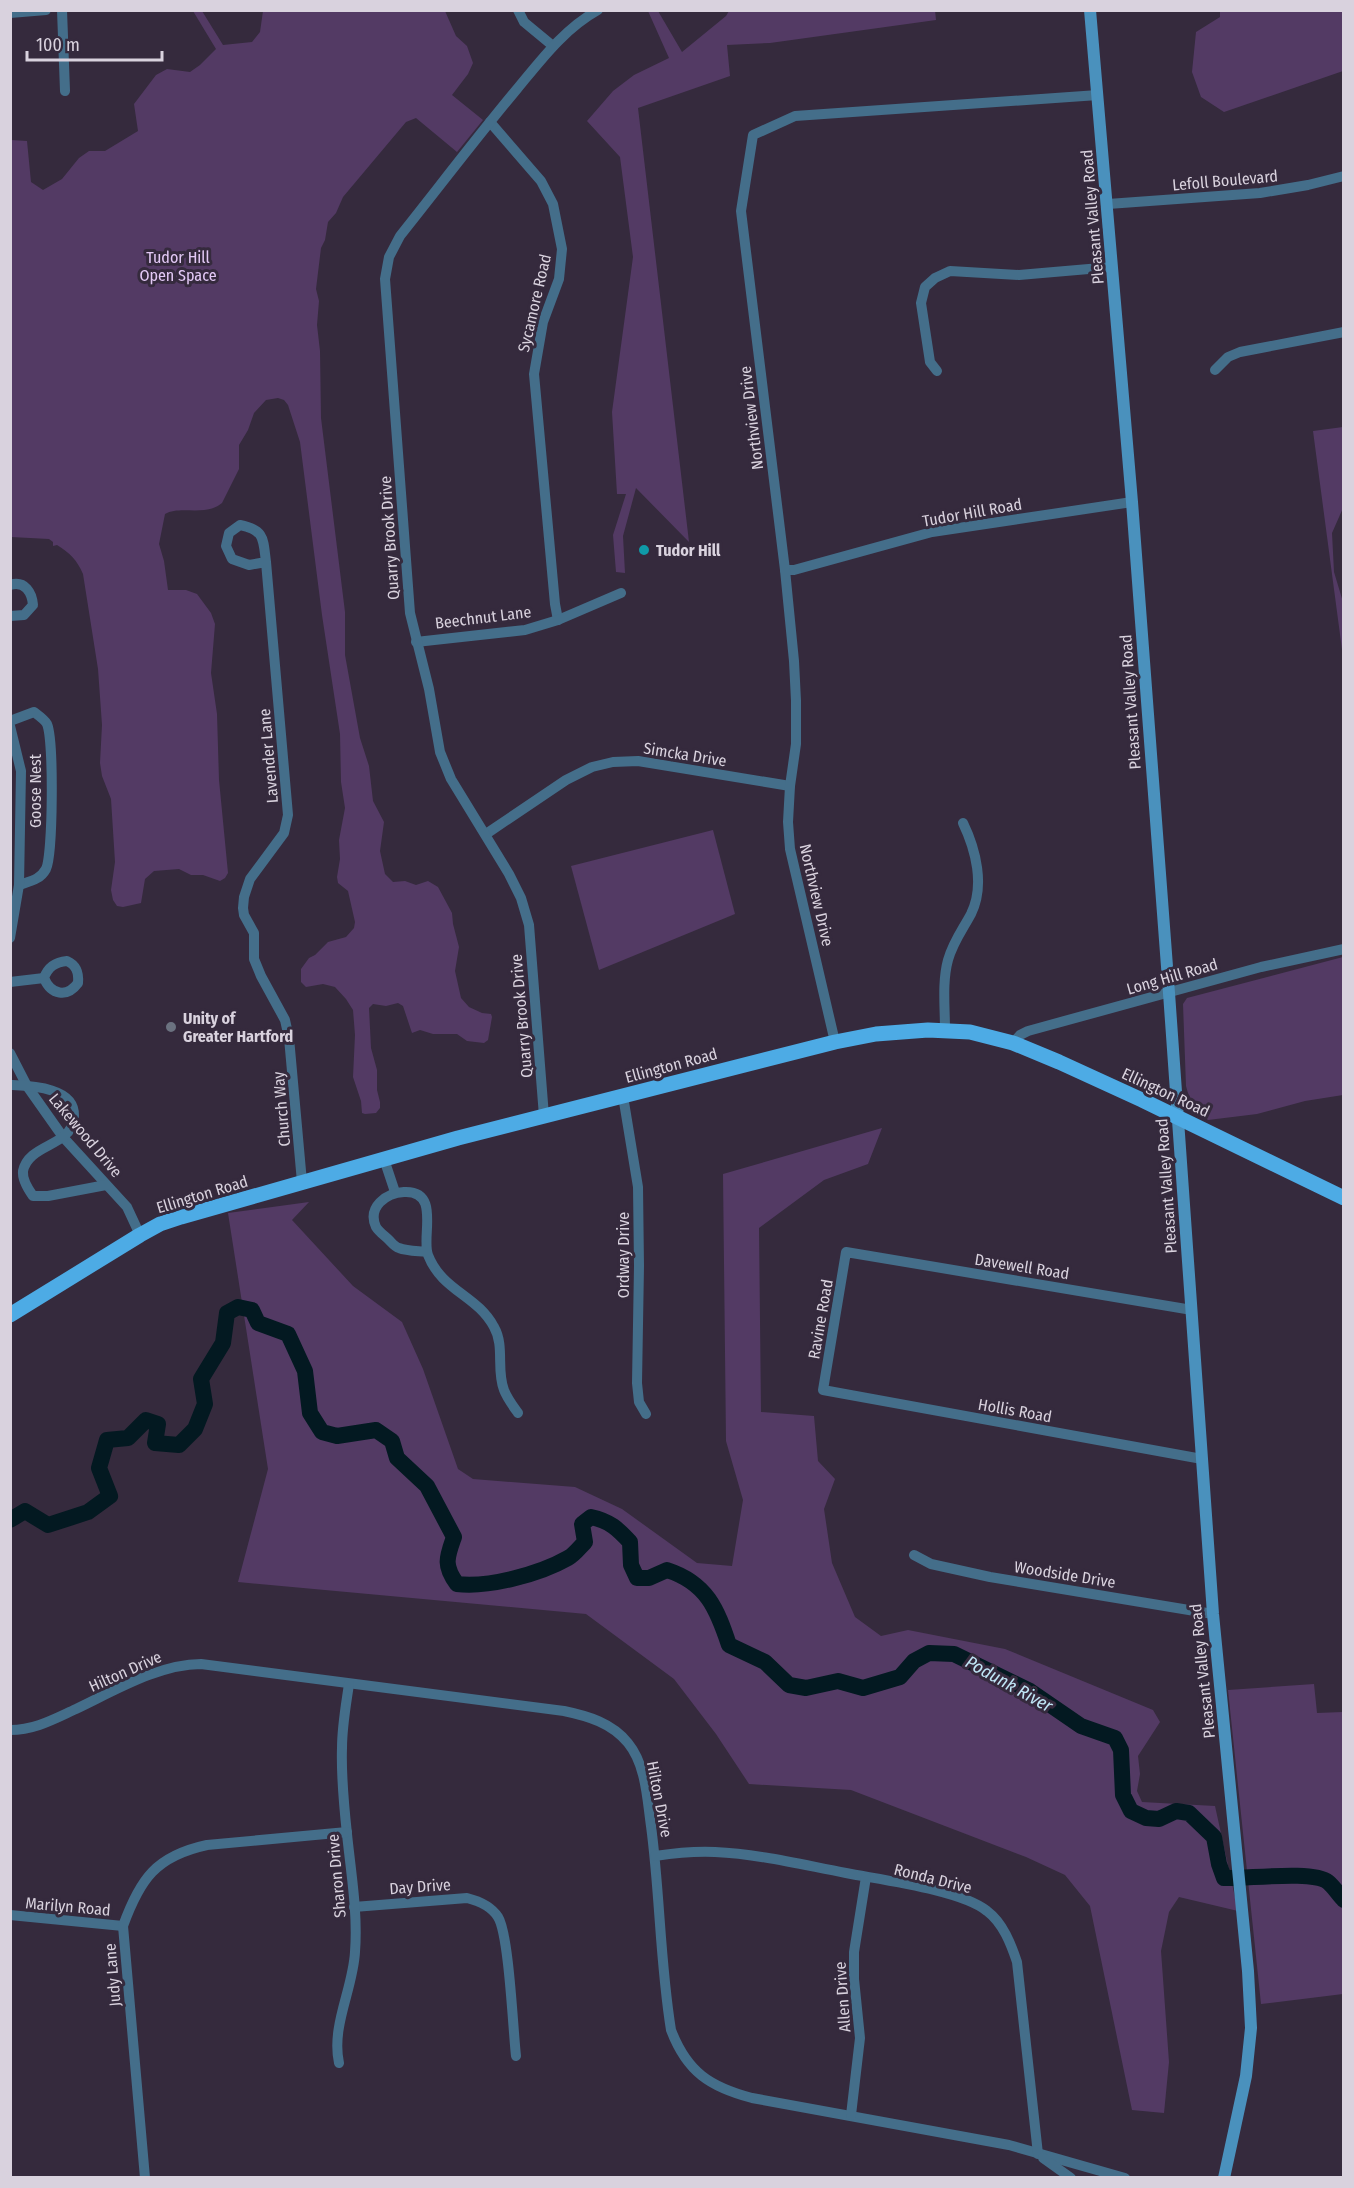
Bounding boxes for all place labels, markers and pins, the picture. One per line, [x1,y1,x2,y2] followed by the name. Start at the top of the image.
[656,541,721,560] place label: Tudor Hill
[637,543,651,557] marker: Tudor Hill
[183,1009,293,1046] place label: Unity of Greater Hartford
[164,1020,178,1034] marker: Unity of Greater Hartford

